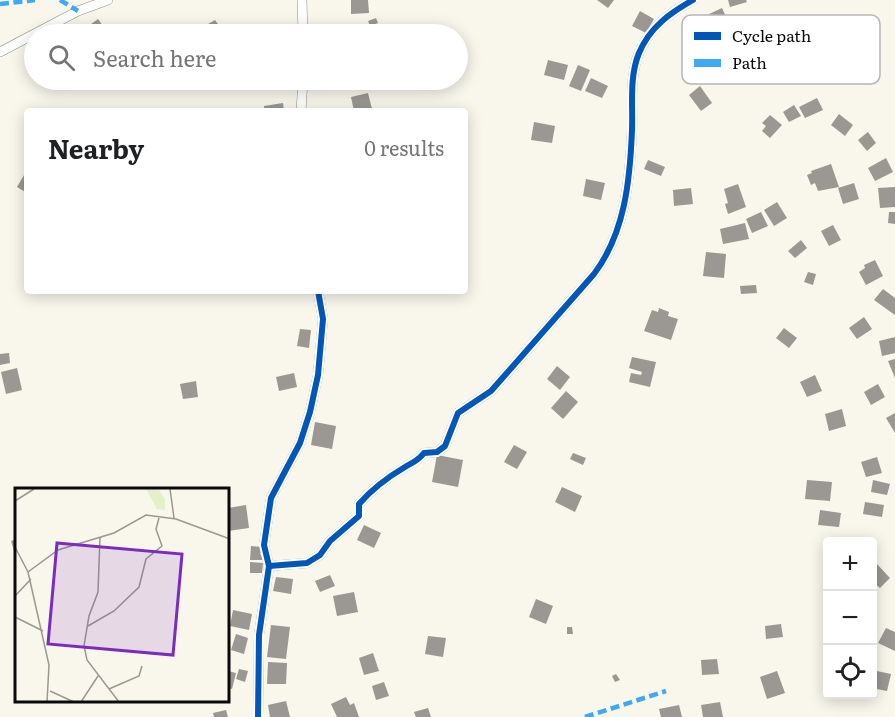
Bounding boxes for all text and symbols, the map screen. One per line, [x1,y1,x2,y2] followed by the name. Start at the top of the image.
[682,15,880,84] legend
[732,23,812,47] text: Cycle path
[24,24,468,90] search box
[45,41,78,74] icon: search
[93,41,216,74] text: Search here
[732,50,767,74] text: Path
[48,128,144,167] text: Nearby
[364,132,444,162] text: 0 results
[15,488,230,702] inset map
[823,537,877,699] map controls
[823,537,877,591] button: +
[823,591,877,645] button: −
[823,645,877,699] button: locate

